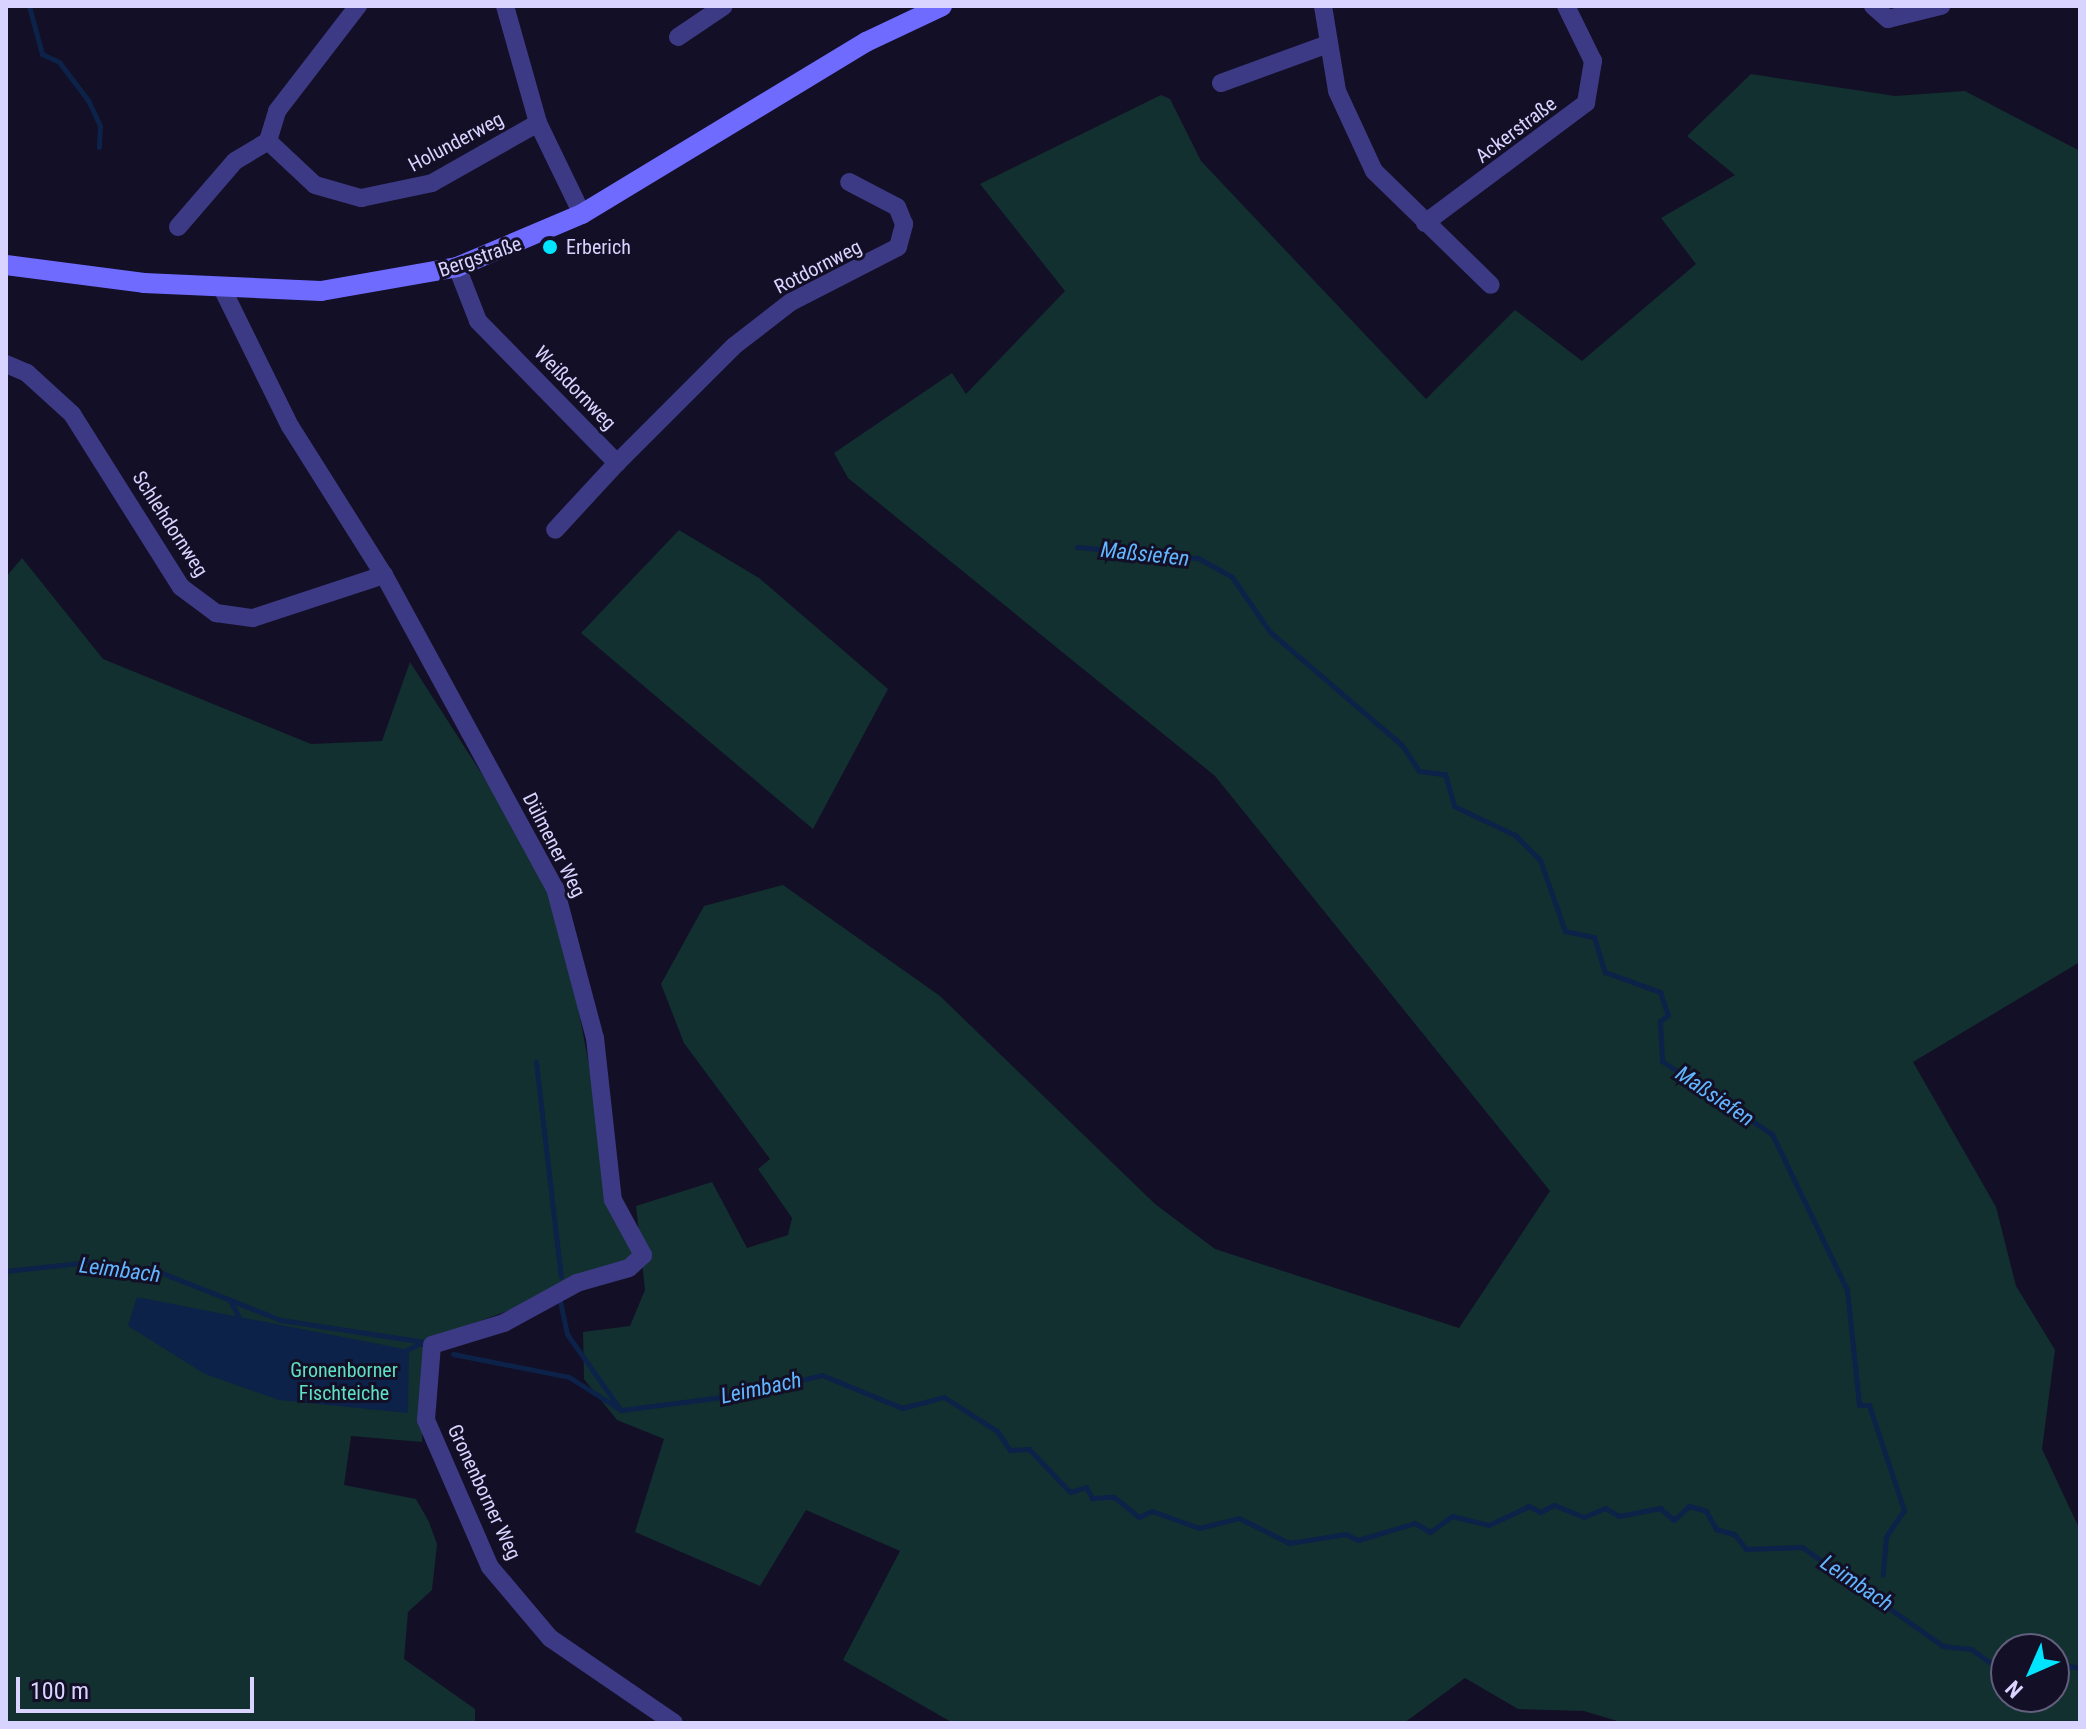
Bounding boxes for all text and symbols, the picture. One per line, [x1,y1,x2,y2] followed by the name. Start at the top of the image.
[1471,92,1561,168] street label: Ackerstraße
[404,107,508,177] street label: Holunderweg
[435,232,525,282] street label: Bergstraße
[566,235,631,259] place label: Erberich
[770,235,866,299] street label: Rotdornweg
[541,238,559,256] marker: Erberich
[529,341,621,435] street label: Weißdornweg
[127,467,213,581] street label: Schlehdornweg
[1099,536,1191,572] water label: Maßsiefen
[517,789,591,901] street label: Dülmener Weg
[1671,1060,1759,1132] water label: Maßsiefen
[78,1252,162,1288] water label: Leimbach
[290,1359,398,1406] park label: Gronenborner Fischteiche
[718,1367,804,1409] water label: Leimbach
[442,1421,526,1563] street label: Gronenborner Weg
[1816,1549,1898,1617] water label: Leimbach
[1990,1633,2070,1713] north arrow
[20,1661,258,1711] scale bar
[2000,1675,2028,1703] text: N
[30,1677,89,1705] text: 100 m

